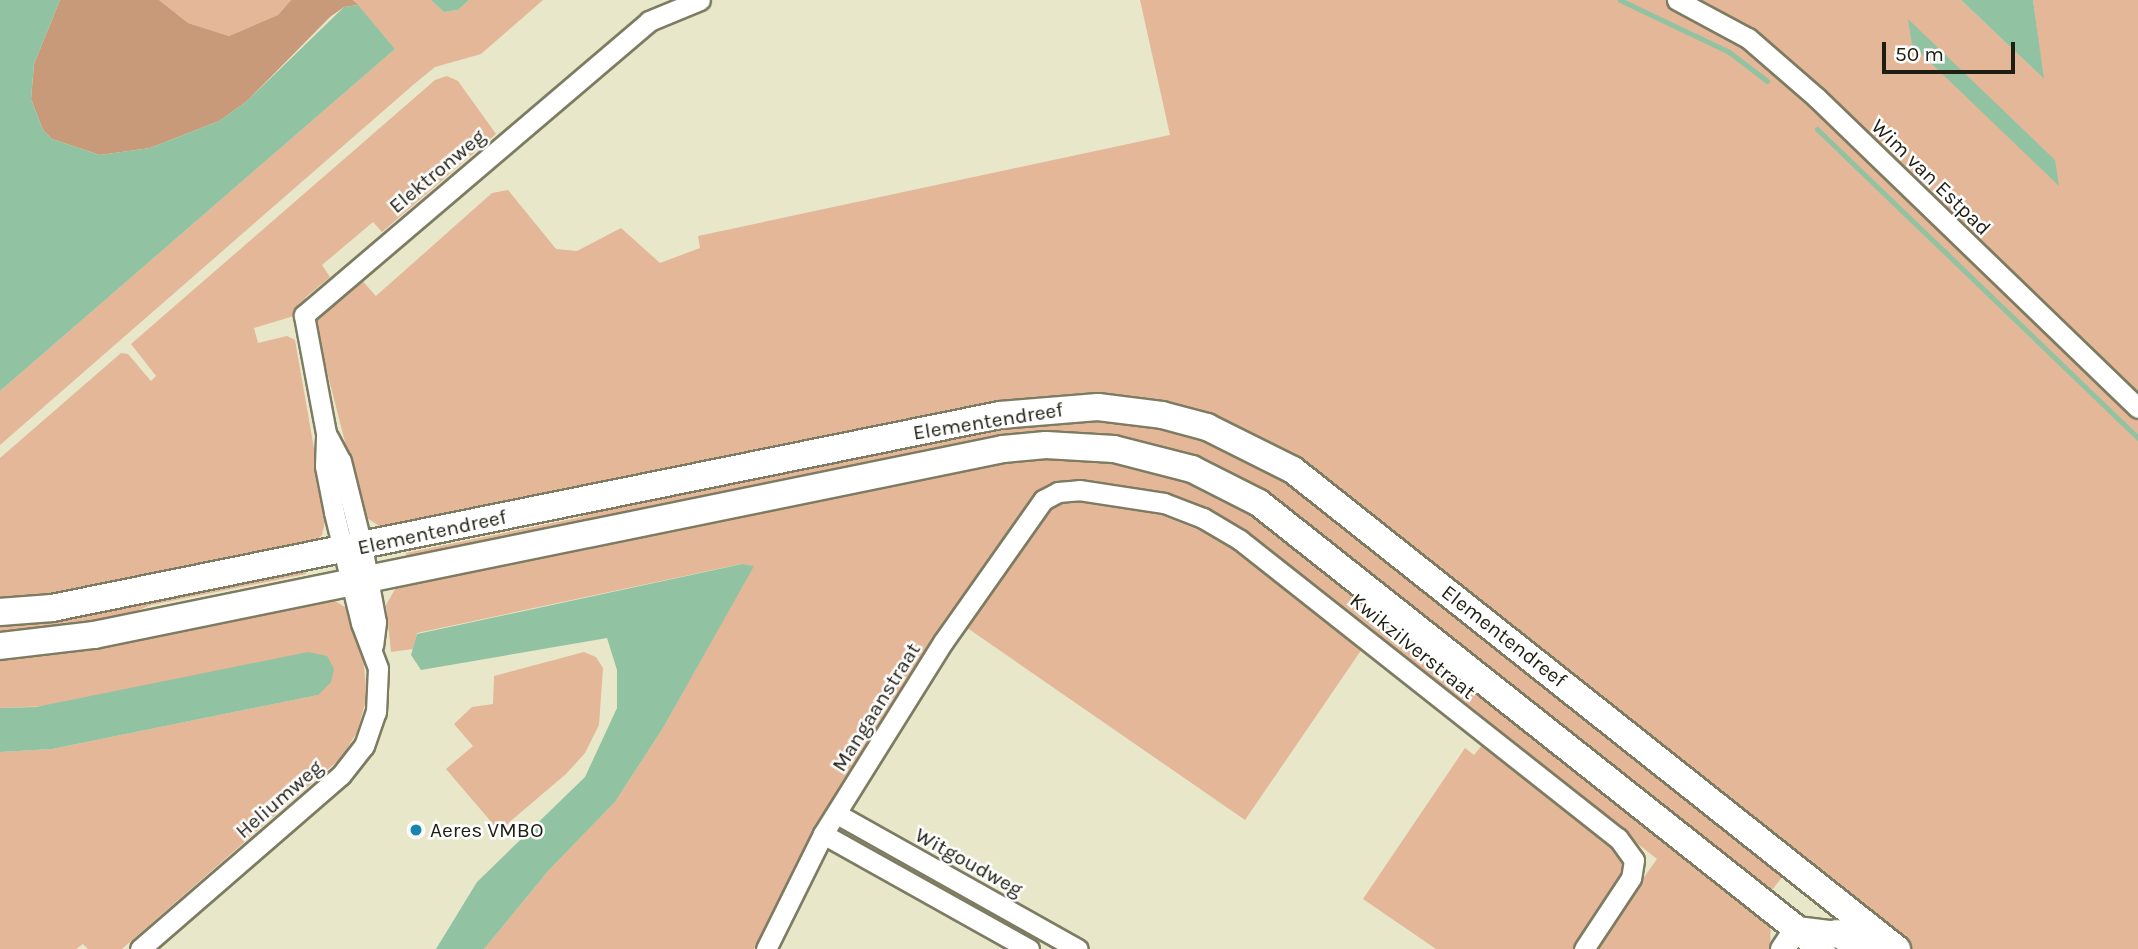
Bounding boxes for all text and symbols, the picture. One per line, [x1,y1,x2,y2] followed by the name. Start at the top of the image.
[1886,28,2019,72] scale bar
[1895,42,1944,66] text: 50 m
[1866,114,1996,240] street label: Wim van Estpad
[384,123,490,219] street label: Elektronweg
[911,397,1065,445] street label: Elementendreef
[355,504,509,560] street label: Elementendreef
[1436,579,1572,693] street label: Elementendreef
[1345,588,1481,704] street label: Kwikzilverstraat
[826,638,926,776] street label: Mangaanstraat
[230,754,328,844] street label: Heliumweg
[430,817,543,843] place label: Aeres VMBO
[408,822,424,838] marker: Aeres VMBO
[911,822,1027,902] street label: Witgoudweg

